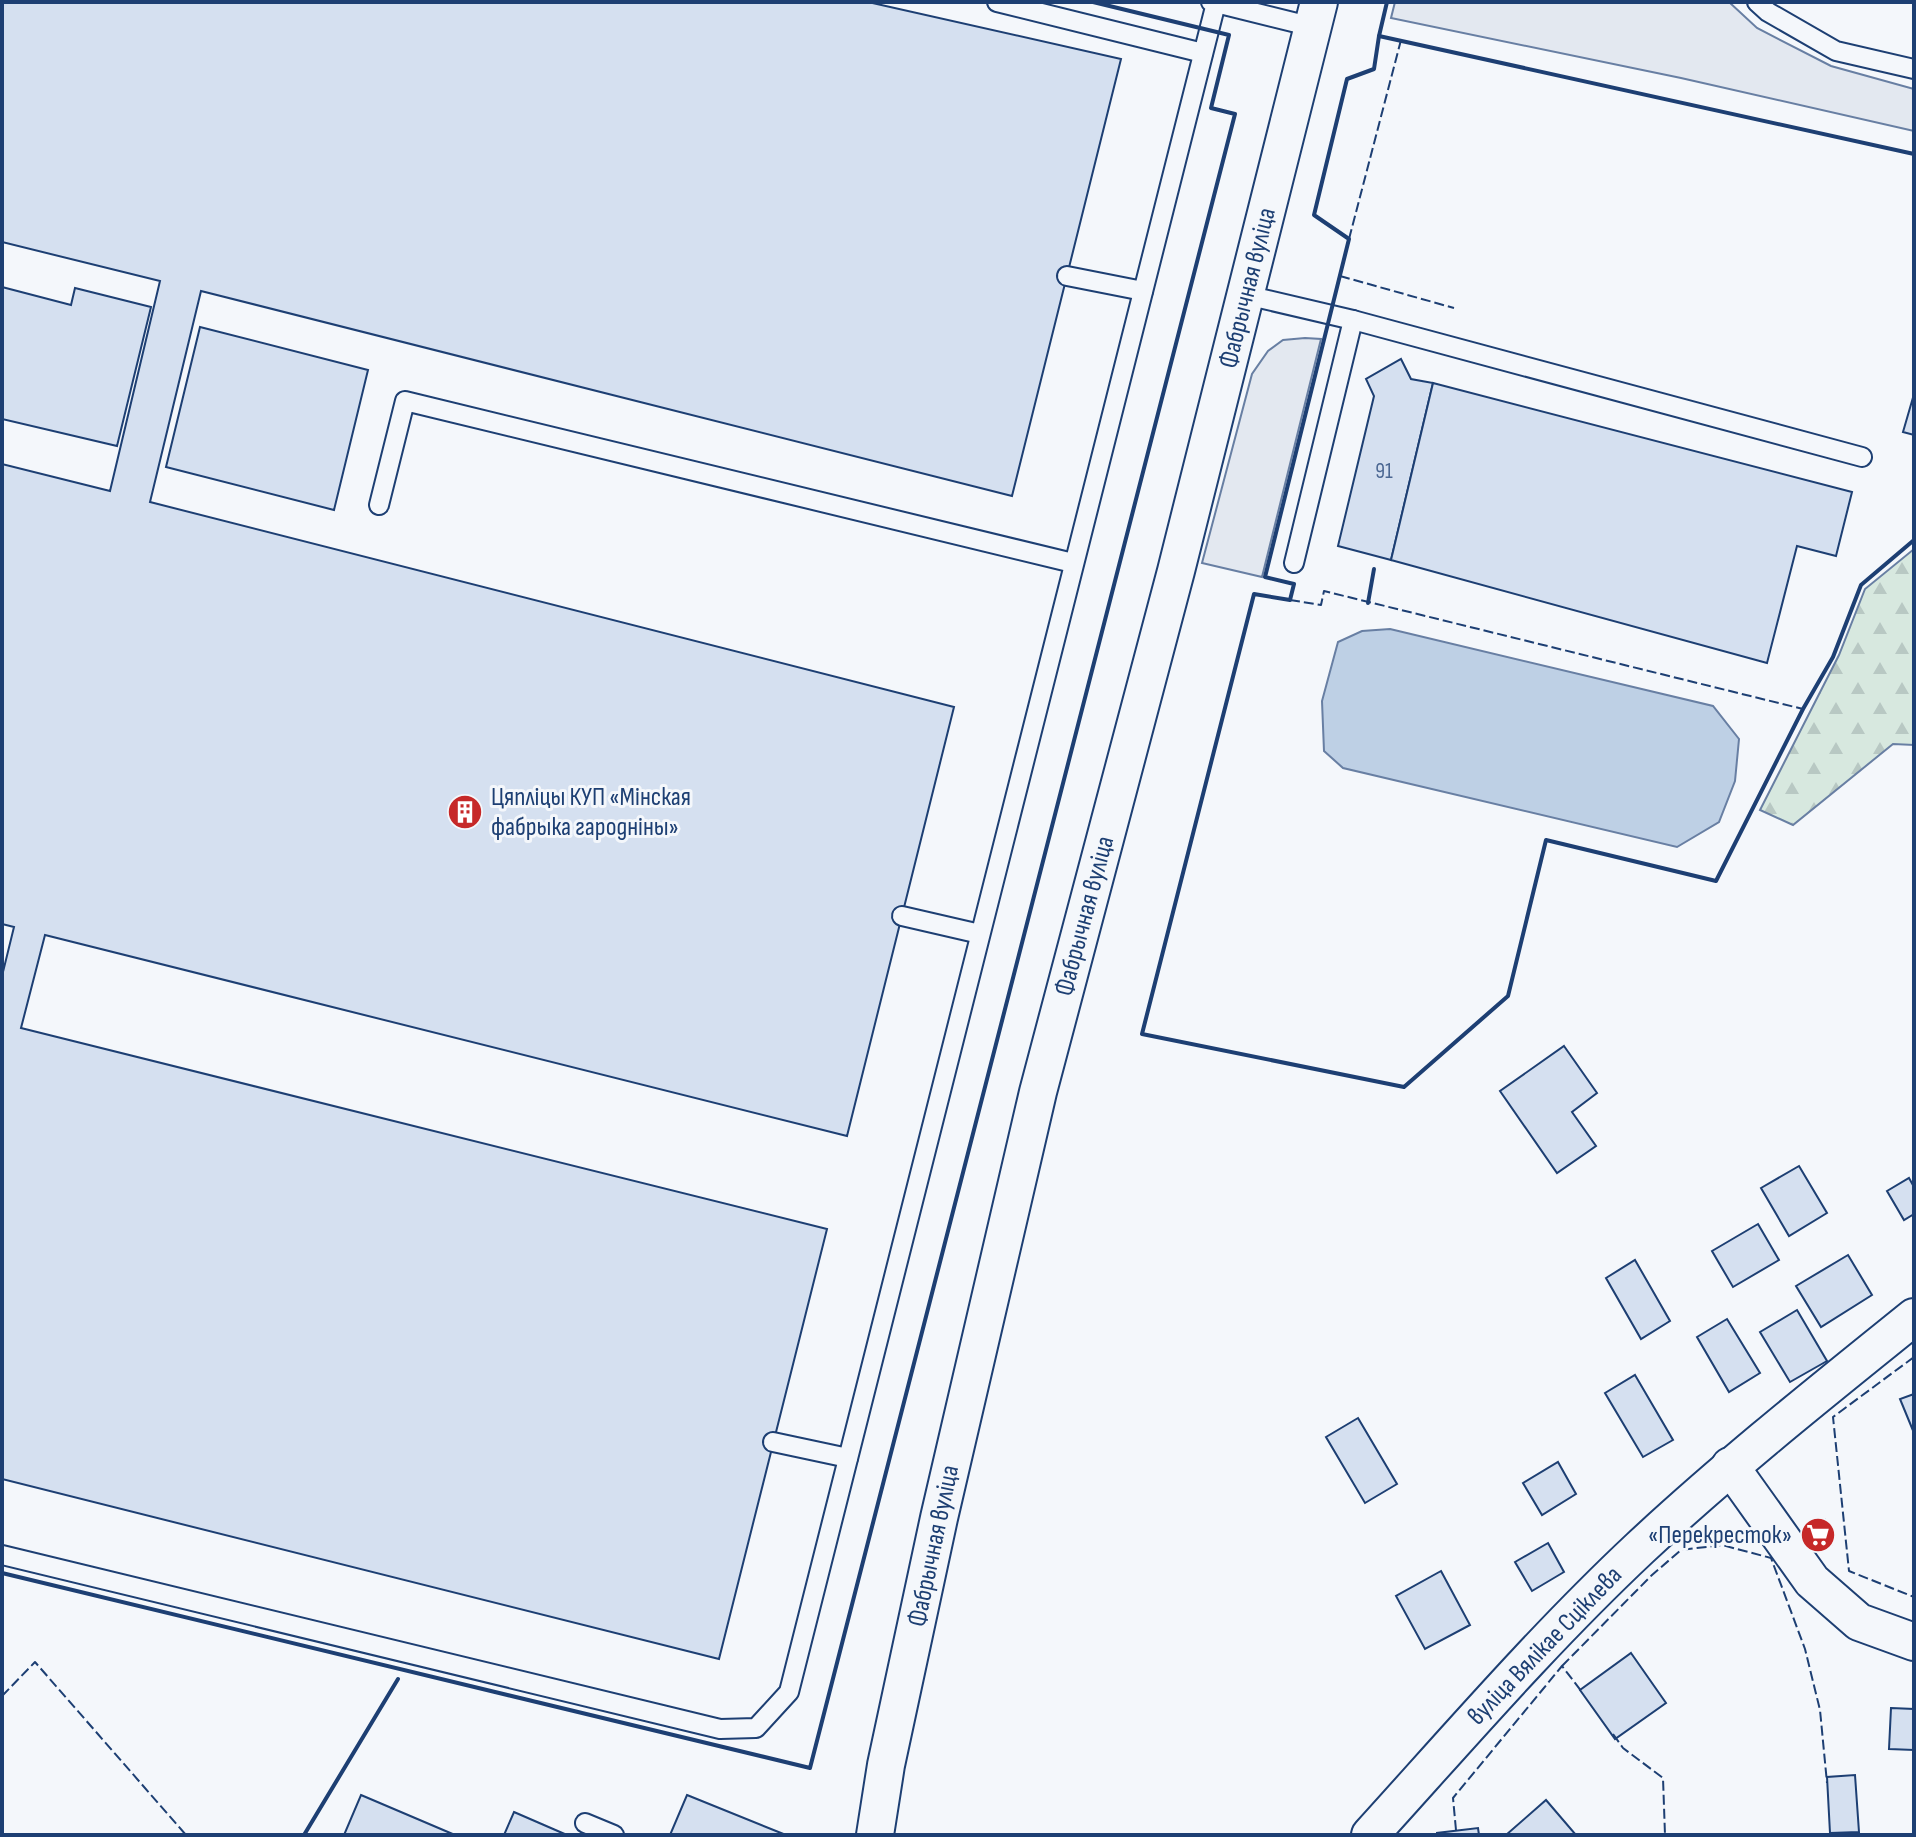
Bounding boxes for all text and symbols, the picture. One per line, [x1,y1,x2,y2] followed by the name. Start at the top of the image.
[1213,205,1283,371] street label: Фабрычная вуліца
[1375,458,1393,485] house number: 91
[491,782,691,843] place label: Цяпліцы КУП «Мінская фабрыка гародніны»
[446,793,484,831] building icon: Цяпліцы КУП «Мінская фабрыка гародніны»
[1049,833,1121,999] street label: Фабрычная вуліца
[902,1463,966,1629] street label: Фабрычная вуліца
[1799,1516,1837,1554] supermarket icon: «Перекресток»
[1648,1520,1792,1551] place label: «Перекресток»
[1461,1560,1629,1732] street label: вуліца Вялікае Сціклева

